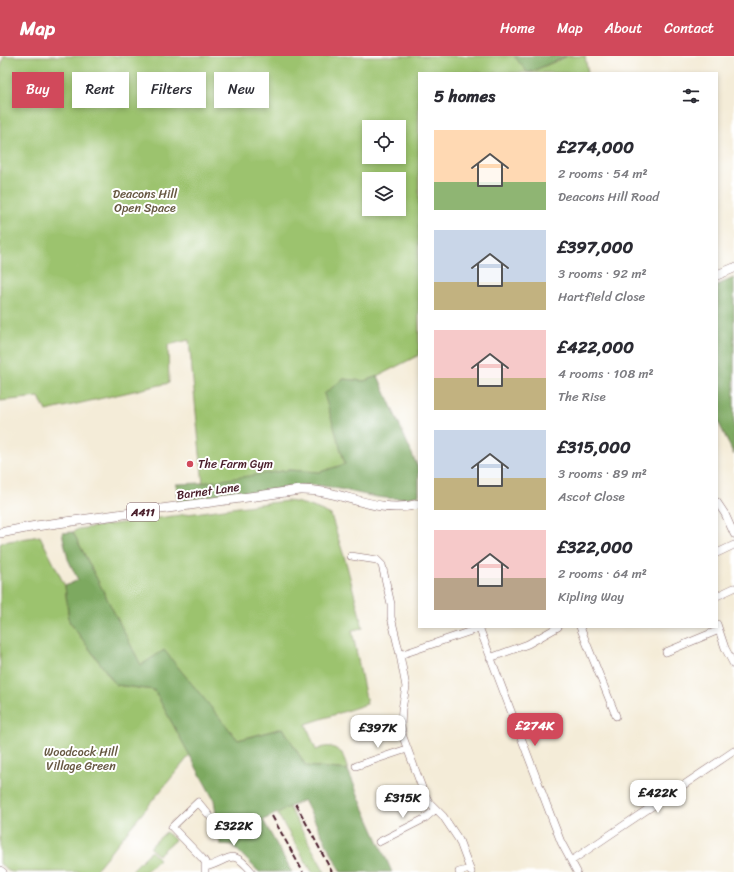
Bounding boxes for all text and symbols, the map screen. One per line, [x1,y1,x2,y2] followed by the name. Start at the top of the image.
[20,12,55,45] text: Map
[500,16,535,41] text: Home
[557,16,583,41] text: Map
[605,16,642,41] text: About
[664,16,714,41] text: Contact
[12,72,64,108] chip: Buy
[72,72,129,108] chip: Rent
[137,72,206,108] chip: Filters
[214,72,269,108] chip: New
[434,81,495,111] text: 5 homes
[680,85,702,107] icon: filters
[362,120,406,216] map controls
[362,120,406,164] button: locate
[558,132,634,162] text: £274,000
[466,146,514,194] icon: home
[558,162,648,185] text: 2 rooms · 54 m²
[362,172,406,216] button: layers
[113,183,178,219] park label: Deacons Hill Open Space
[558,185,659,208] text: Deacons Hill Road
[558,232,633,262] text: £397,000
[466,246,514,294] icon: home
[558,262,647,285] text: 3 rooms · 92 m²
[558,285,645,308] text: Hartfield Close
[558,332,634,362] text: £422,000
[466,346,514,394] icon: home
[558,362,654,385] text: 4 rooms · 108 m²
[558,385,606,408] text: The Rise
[558,432,631,462] text: £315,000
[466,446,514,494] icon: home
[198,453,273,475] place label: The Farm Gym
[185,459,195,469] marker: The Farm Gym
[558,462,647,485] text: 3 rooms · 89 m²
[175,476,241,506] street label: Barnet Lane
[558,485,625,508] text: Ascot Close
[127,503,159,521] road number: A411
[558,532,633,562] text: £322,000
[466,546,514,594] icon: home
[558,562,647,585] text: 2 rooms · 64 m²
[558,585,624,608] text: Kipling Way
[507,713,563,747] pin: £274K
[516,714,554,737] text: £274K
[350,715,406,749] pin: £397K
[359,716,397,739] text: £397K
[44,741,118,777] park label: Woodcock Hill Village Green
[630,780,686,814] pin: £422K
[639,781,677,804] text: £422K
[375,785,431,819] pin: £315K
[385,786,421,809] text: £315K
[206,813,262,847] pin: £322K
[216,814,252,837] text: £322K

